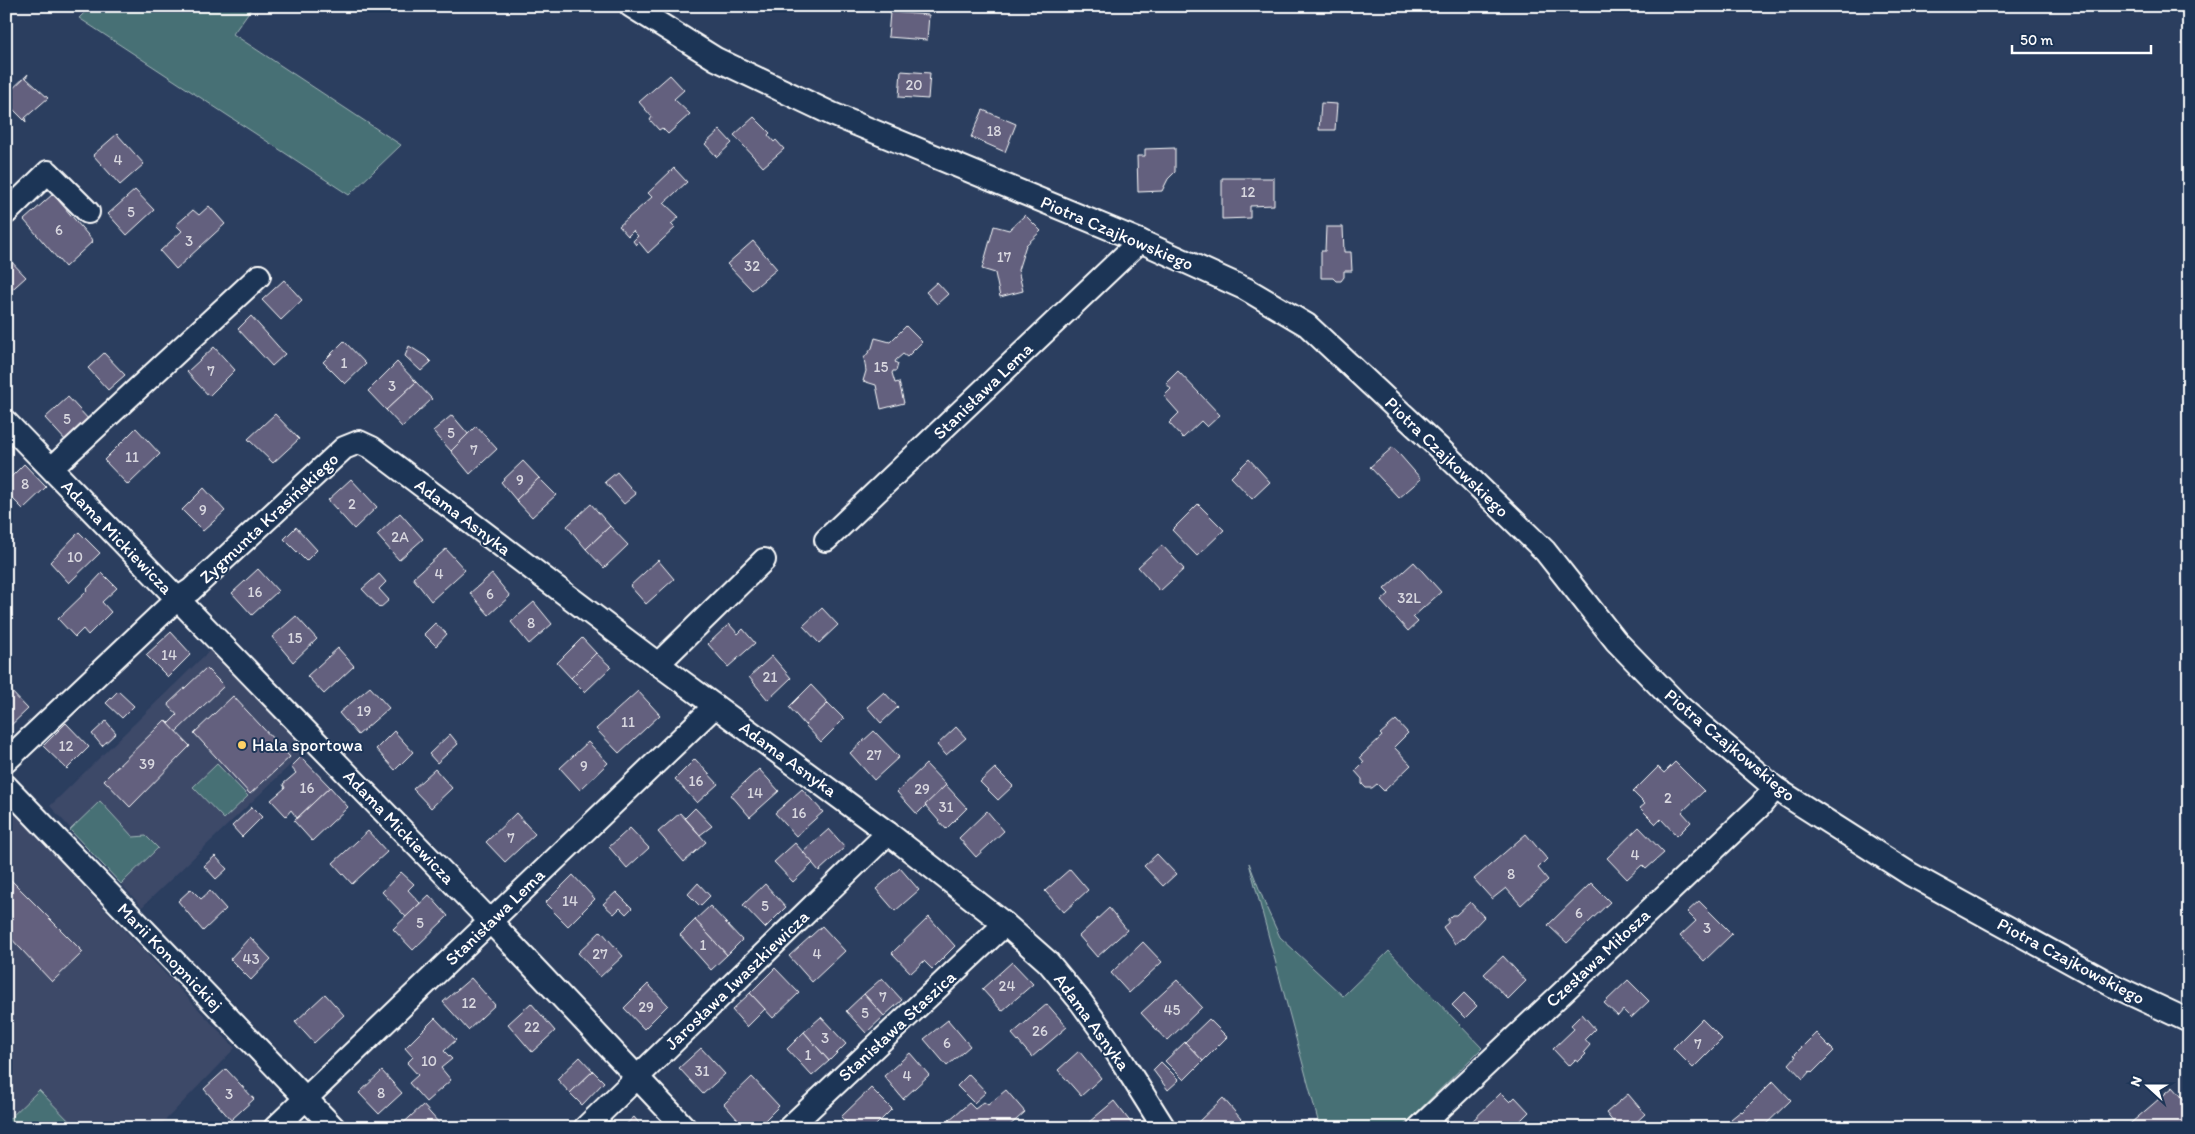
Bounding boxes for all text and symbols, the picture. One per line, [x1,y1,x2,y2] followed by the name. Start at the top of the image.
[2012,22,2151,54] scale bar
[2020,31,2053,49] text: 50 m
[905,76,923,94] house number: 20
[986,122,1002,140] house number: 18
[113,151,123,169] house number: 4
[1241,183,1256,201] house number: 12
[1037,191,1197,275] street label: Piotra Czajkowskiego
[127,203,135,221] house number: 5
[55,221,63,239] house number: 6
[185,232,193,250] house number: 3
[997,248,1012,266] house number: 17
[744,257,760,275] house number: 32
[929,337,1038,444] street label: Stanisława Lema
[341,354,348,372] house number: 1
[874,358,889,376] house number: 15
[207,362,215,380] house number: 7
[388,377,396,395] house number: 3
[1380,392,1514,522] street label: Piotra Czajkowskiego
[63,410,71,428] house number: 5
[447,424,455,442] house number: 5
[470,441,478,459] house number: 7
[125,448,139,466] house number: 11
[195,448,343,588] street label: Zygmunta Krasińskiego
[516,471,524,489] house number: 9
[410,474,516,561] street label: Adama Asnyka
[21,475,29,493] house number: 8
[57,475,178,599] street label: Adama Mickiewicza
[348,495,356,513] house number: 2
[199,501,207,519] house number: 9
[391,528,409,546] house number: 2A
[67,548,83,566] house number: 10
[434,565,444,583] house number: 4
[248,583,263,601] house number: 16
[486,585,494,603] house number: 6
[1397,589,1421,607] house number: 32L
[527,614,535,632] house number: 8
[288,629,303,647] house number: 15
[161,646,177,664] house number: 14
[763,668,777,686] house number: 21
[1660,684,1800,806] street label: Piotra Czajkowskiego
[357,702,372,720] house number: 19
[621,713,635,731] house number: 11
[735,716,842,802] street label: Adama Asnyka
[252,734,363,756] place label: Hala sportowa
[59,737,74,755] house number: 12
[236,739,248,751] marker: Hala sportowa
[866,746,882,764] house number: 27
[139,755,155,773] house number: 39
[580,757,588,775] house number: 9
[339,765,460,889] street label: Adama Mickiewicza
[689,772,704,790] house number: 16
[300,779,315,797] house number: 16
[914,780,930,798] house number: 29
[747,784,763,802] house number: 14
[1664,789,1672,807] house number: 2
[938,798,954,816] house number: 31
[792,804,807,822] house number: 16
[507,829,515,847] house number: 7
[1630,846,1640,864] house number: 4
[441,863,550,970] street label: Stanisława Lema
[1507,865,1515,883] house number: 8
[562,892,578,910] house number: 14
[761,897,769,915] house number: 5
[113,898,227,1016] street label: Marii Konopnickiej
[1541,904,1655,1012] street label: Czesława Miłosza
[1575,904,1583,922] house number: 6
[660,905,814,1055] street label: Jarosława Iwaszkiewicza
[1993,913,2149,1009] street label: Piotra Czajkowskiego
[416,914,424,932] house number: 5
[1703,919,1711,937] house number: 3
[700,936,707,954] house number: 1
[592,945,608,963] house number: 27
[812,945,822,963] house number: 4
[242,950,260,968] house number: 43
[834,965,961,1086] street label: Stanisława Staszica
[1049,969,1135,1076] street label: Adama Asnyka
[999,977,1015,995] house number: 24
[879,988,887,1006] house number: 7
[462,994,477,1012] house number: 12
[638,998,654,1016] house number: 29
[1164,1001,1181,1019] house number: 45
[861,1004,869,1022] house number: 5
[524,1018,540,1036] house number: 22
[1032,1022,1048,1040] house number: 26
[821,1029,829,1047] house number: 3
[943,1034,951,1052] house number: 6
[1694,1035,1702,1053] house number: 7
[805,1046,812,1064] house number: 1
[421,1052,437,1070] house number: 10
[694,1062,710,1080] house number: 31
[2122,1062,2172,1112] north arrow
[902,1067,912,1085] house number: 4
[2127,1074,2146,1089] text: N
[377,1084,385,1102] house number: 8
[225,1085,233,1103] house number: 3

